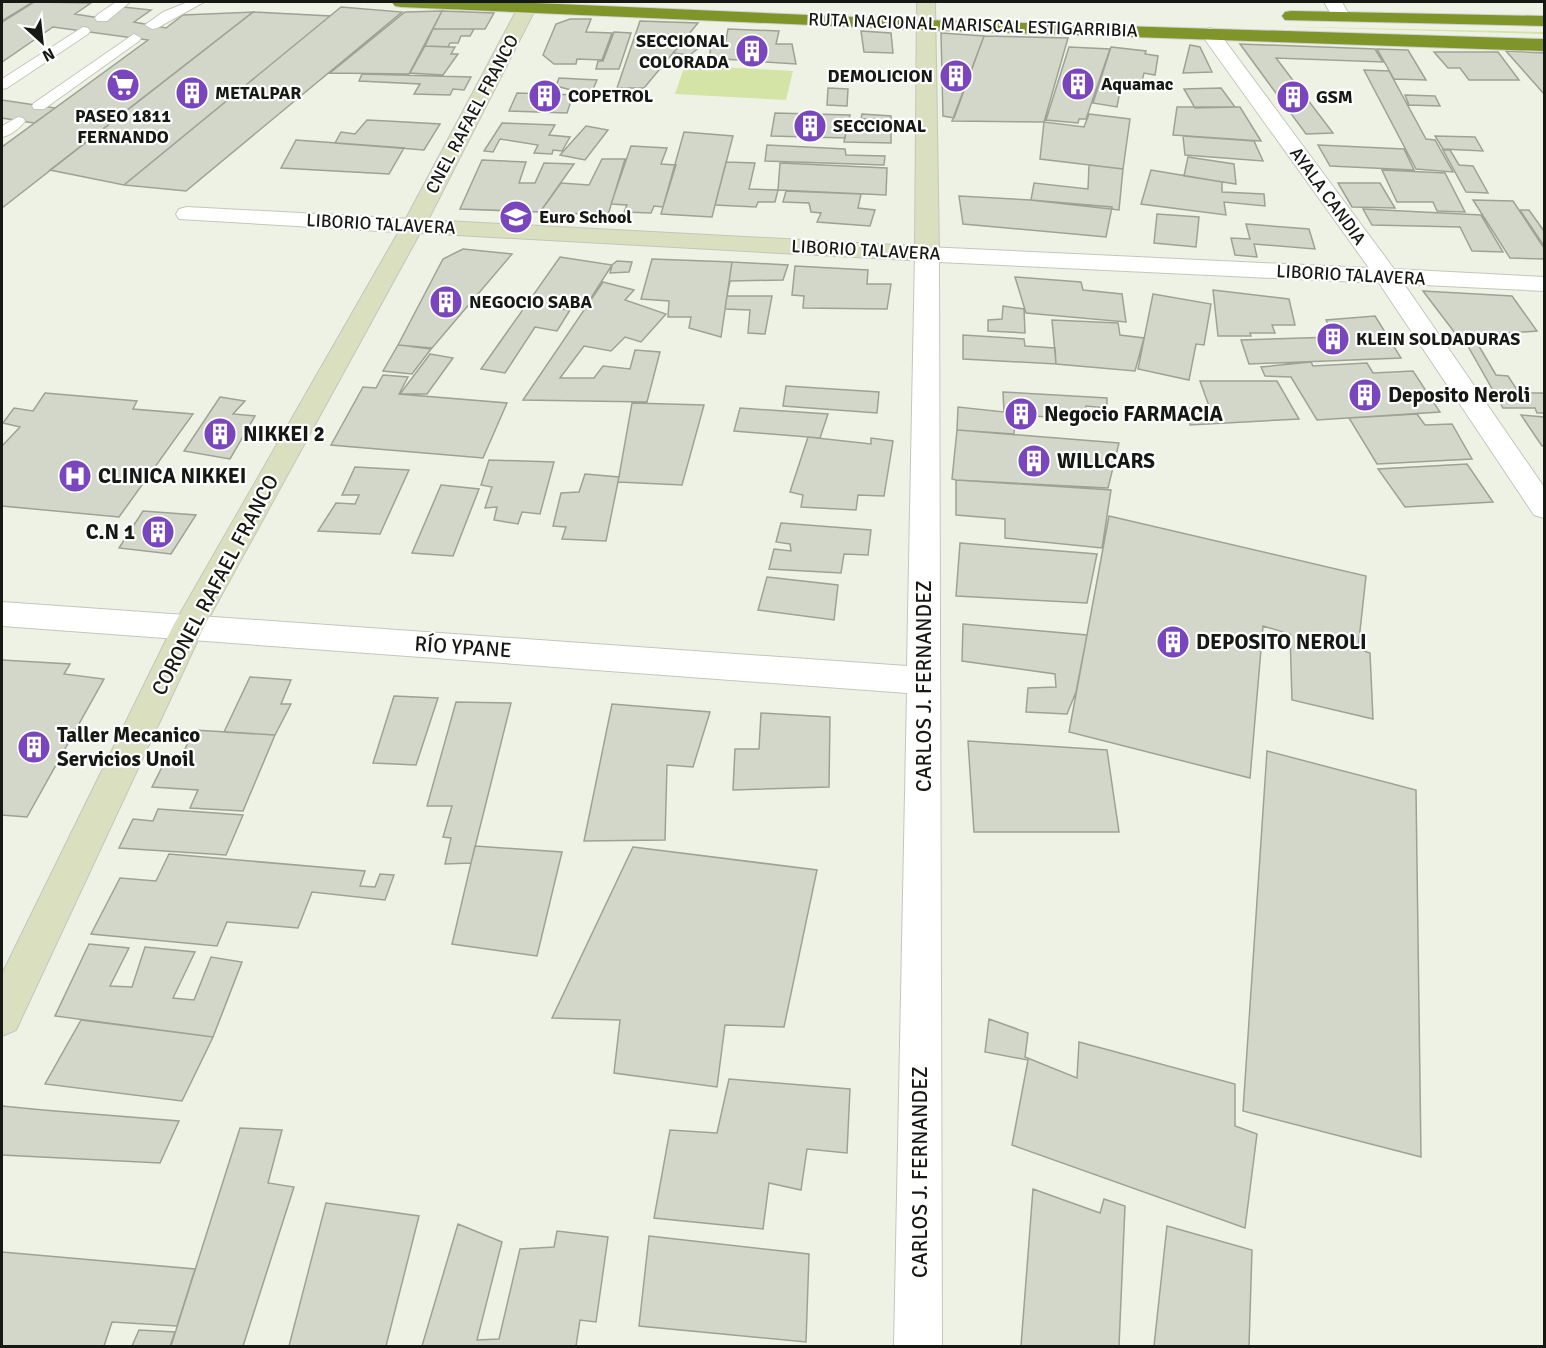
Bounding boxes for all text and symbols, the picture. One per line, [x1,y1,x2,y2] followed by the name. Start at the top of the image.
[808,8,1138,42] street label: RUTA NACIONAL MARISCAL ESTIGARRIBIA
[12,12,72,72] north arrow
[636,30,730,73] place label: SECCIONAL COLORADA
[421,31,523,197] street label: CNEL RAFAEL FRANCO
[734,33,770,69] building icon: SECCIONAL COLORADA
[39,43,58,66] text: N
[938,58,974,94] building icon: DEMOLICION
[827,65,933,87] place label: DEMOLICION
[1060,66,1096,102] building icon: Aquamac
[105,67,141,103] supermarket icon: PASEO 1811 FERNANDO
[1101,73,1174,95] place label: Aquamac
[174,75,210,111] building icon: METALPAR
[527,78,563,114] building icon: COPETROL
[1275,79,1311,115] building icon: GSM
[215,82,301,104] place label: METALPAR
[568,85,654,107] place label: COPETROL
[1316,86,1353,108] place label: GSM
[75,105,171,148] place label: PASEO 1811 FERNANDO
[792,108,828,144] building icon: SECCIONAL
[833,115,927,137] place label: SECCIONAL
[1285,143,1371,249] street label: AYALA CANDIA
[498,199,534,235] school or university icon: Euro School
[539,206,632,228] place label: Euro School
[306,209,456,239] street label: LIBORIO TALAVERA
[791,235,941,265] street label: LIBORIO TALAVERA
[1276,260,1426,290] street label: LIBORIO TALAVERA
[428,284,464,320] building icon: NEGOCIO SABA
[469,291,593,313] place label: NEGOCIO SABA
[1315,321,1351,357] building icon: KLEIN SOLDADURAS
[1356,328,1520,350] place label: KLEIN SOLDADURAS
[1347,377,1383,413] building icon: Deposito Neroli
[1388,382,1530,408] place label: Deposito Neroli
[1003,396,1039,432] building icon: Negocio FARMACIA
[1044,401,1224,427] place label: Negocio FARMACIA
[202,416,238,452] building icon: NIKKEI 2
[243,421,325,447] place label: NIKKEI 2
[1016,443,1052,479] building icon: WILLCARS
[1057,448,1155,474] place label: WILLCARS
[57,458,93,494] hospital icon: CLINICA NIKKEI
[98,463,246,489] place label: CLINICA NIKKEI
[146,470,284,700] street label: CORONEL RAFAEL FRANCO
[140,514,176,550] building icon: C.N 1
[86,519,135,545] place label: C.N 1
[911,580,937,792] street label: CARLOS J. FERNANDEZ
[1155,624,1191,660] building icon: DEPOSITO NEROLI
[1196,629,1367,655] place label: DEPOSITO NEROLI
[414,631,512,663] street label: RÍO YPANE
[57,722,200,772] place label: Taller Mecanico Servicios Unoil
[16,729,52,765] building icon: Taller Mecanico Servicios Unoil
[907,1066,933,1278] street label: CARLOS J. FERNANDEZ

